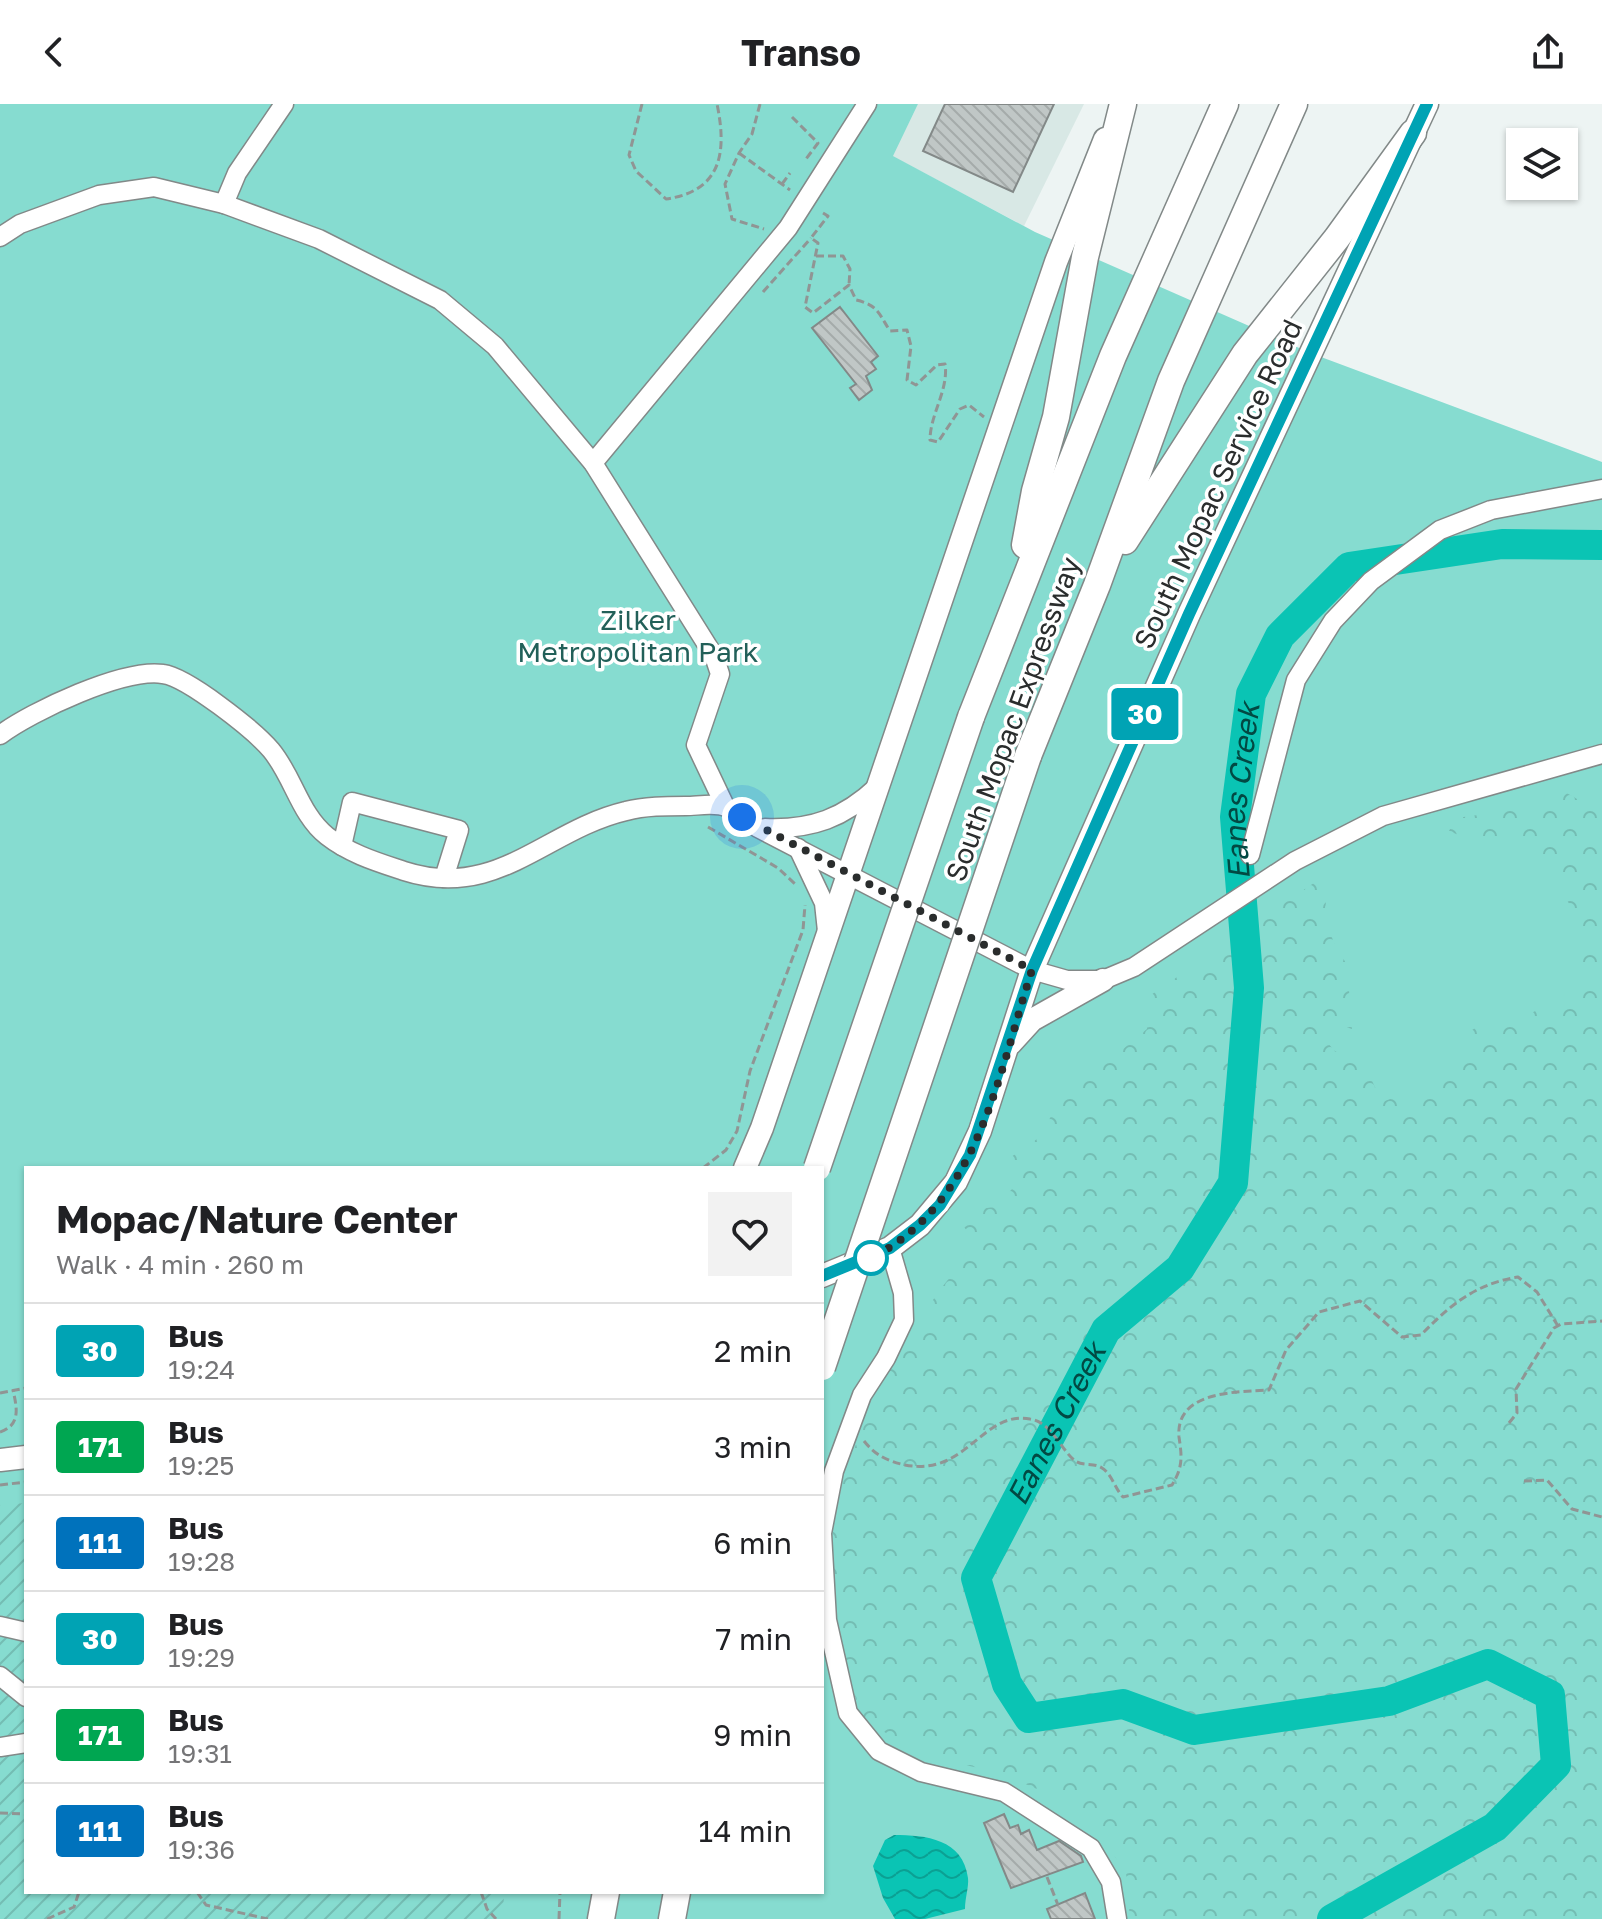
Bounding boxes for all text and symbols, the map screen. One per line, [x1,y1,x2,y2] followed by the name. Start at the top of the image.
[32,30,76,74] icon: back
[1526,30,1570,74] icon: share
[741,31,861,74] text: Transo
[1506,128,1578,200] map controls
[1506,128,1578,200] button: layers
[1127,314,1308,654] street label: South Mopac Service Road
[938,552,1087,885] street label: South Mopac Expressway
[517,603,759,668] park label: Zilker Metropolitan Park
[1109,688,1181,740] line badge: 30
[1127,697,1163,730] text: 30
[1215,698,1267,881] water label: Eanes Creek
[722,797,762,837] your location
[708,1192,792,1276] button: heart
[56,1196,458,1241] text: Mopac/Nature Center
[854,1241,888,1275] unlabelled marker
[56,1249,304,1280] text: Walk · 4 min · 260 m
[168,1318,224,1354] text: Bus
[714,1333,792,1369] text: 2 min
[82,1334,118,1367] text: 30
[999,1334,1114,1511] water label: Eanes Creek
[168,1354,235,1385] text: 19:24
[168,1414,224,1450] text: Bus
[714,1429,792,1465] text: 3 min
[78,1430,122,1463] text: 171
[168,1450,234,1481] text: 19:25
[168,1510,224,1546] text: Bus
[713,1525,792,1561] text: 6 min
[78,1526,122,1559] text: 111
[168,1546,235,1577] text: 19:28
[168,1606,224,1642] text: Bus
[716,1621,792,1657] text: 7 min
[82,1622,118,1655] text: 30
[168,1642,235,1673] text: 19:29
[168,1702,224,1738] text: Bus
[713,1717,792,1753] text: 9 min
[78,1718,122,1751] text: 171
[168,1738,232,1769] text: 19:31
[168,1798,224,1834] text: Bus
[699,1813,792,1849] text: 14 min
[78,1814,122,1847] text: 111
[168,1834,235,1865] text: 19:36

